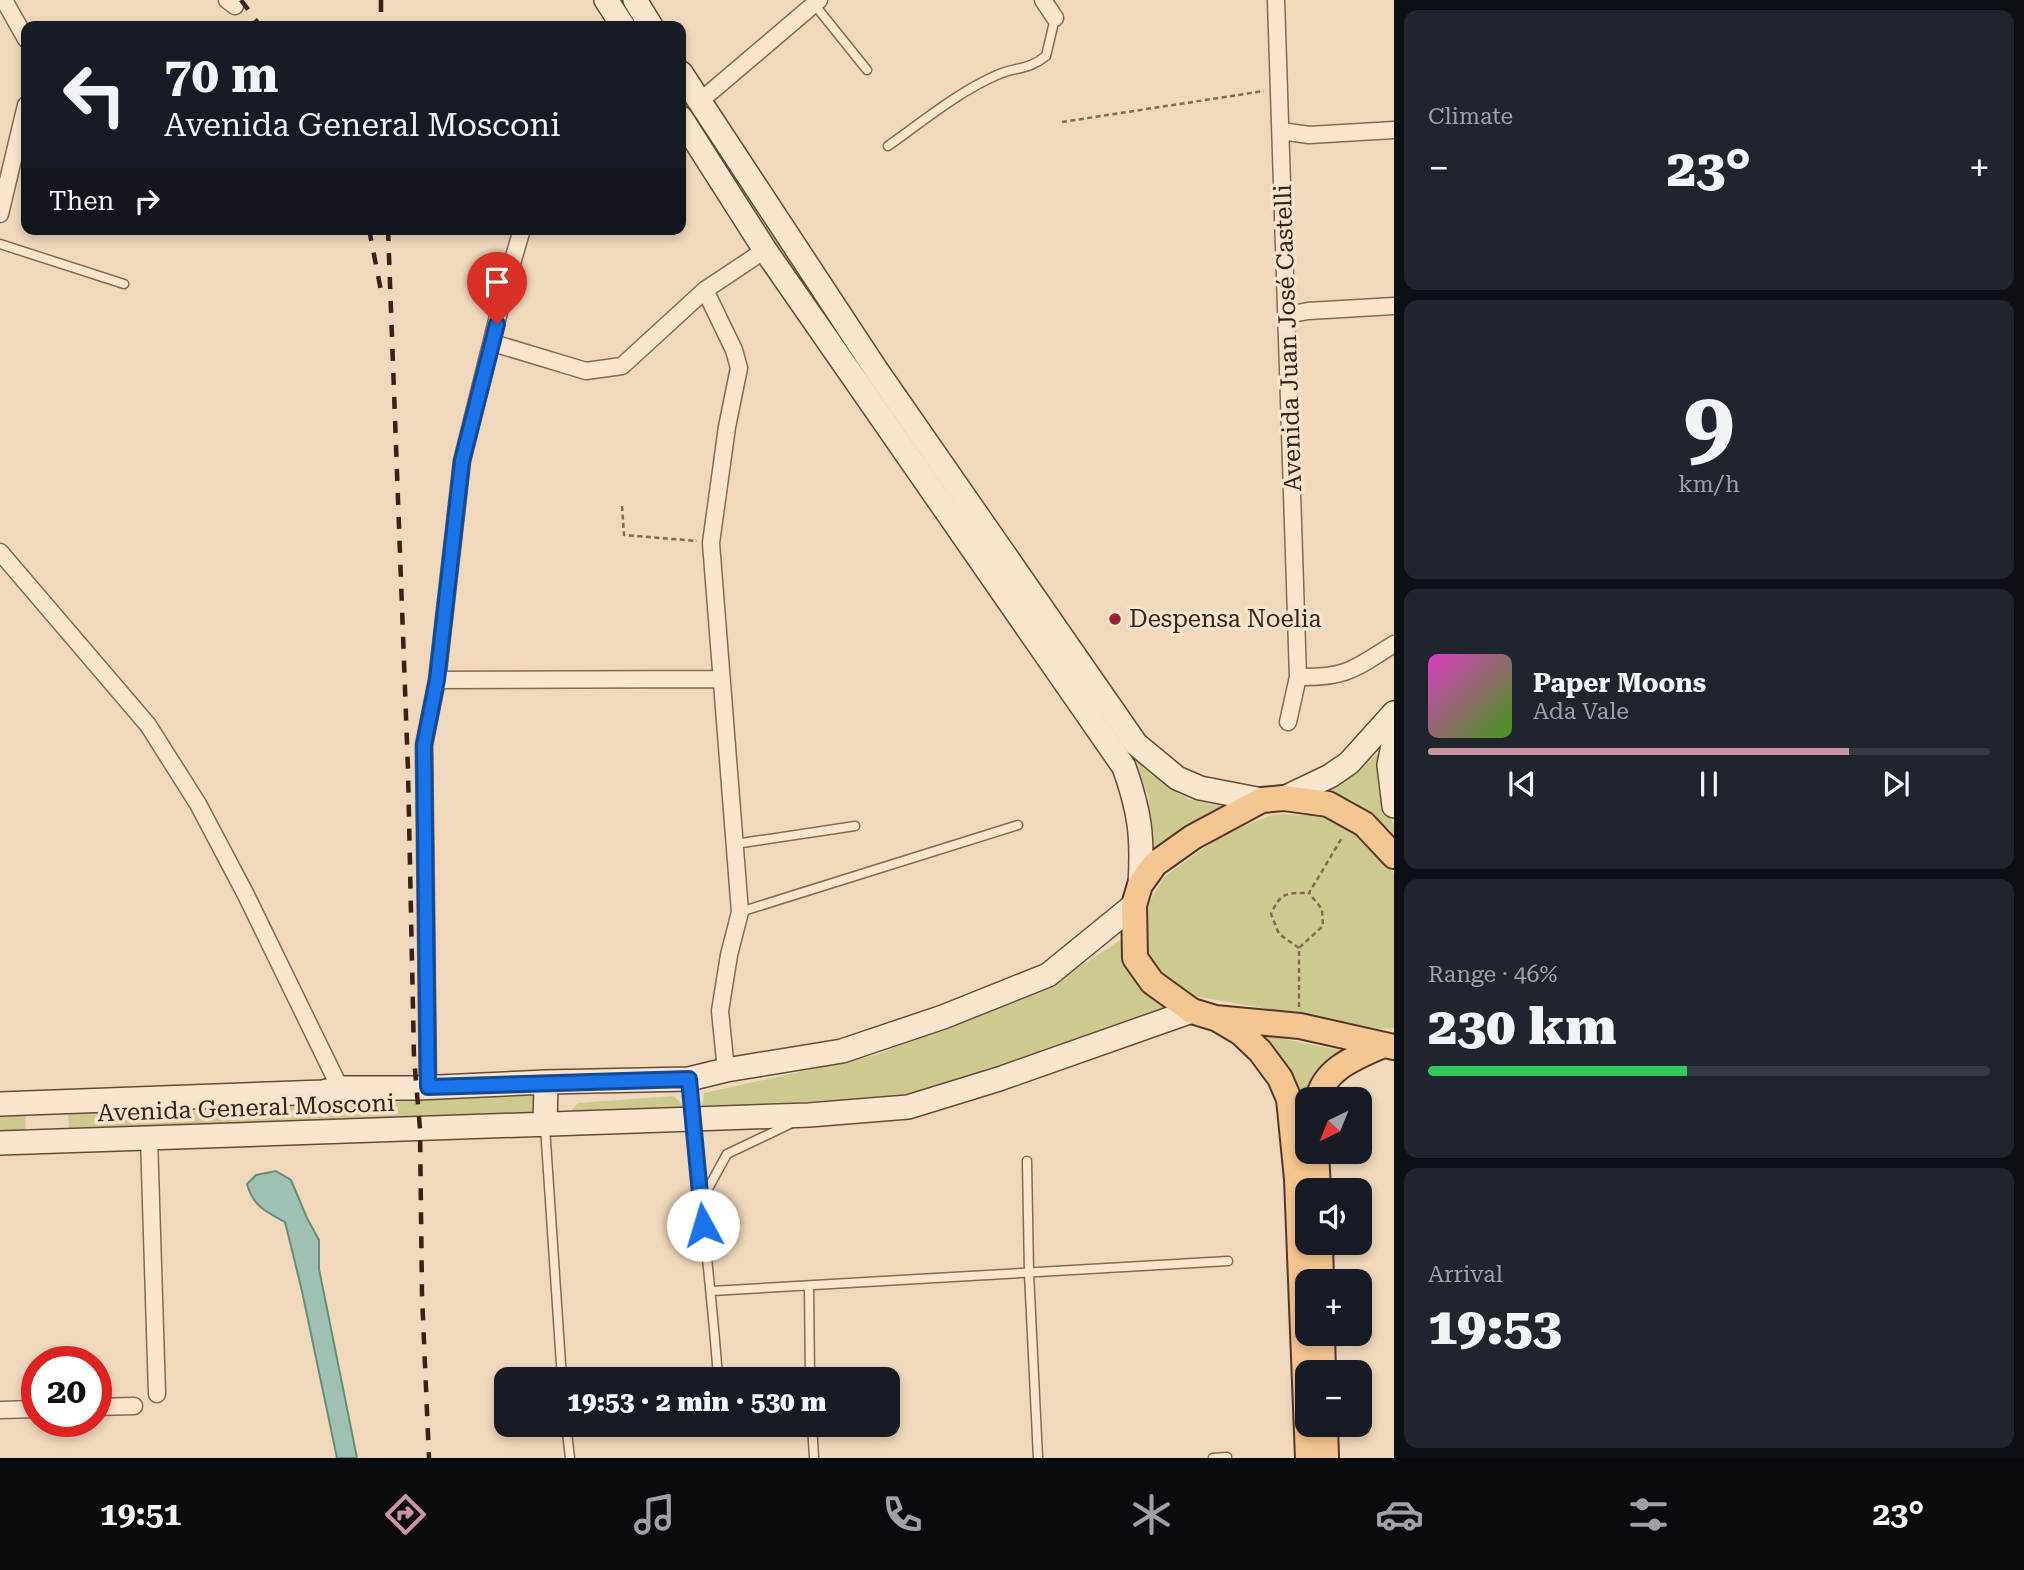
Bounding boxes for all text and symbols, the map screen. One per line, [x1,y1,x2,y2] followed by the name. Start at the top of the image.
[164,47,279,104] text: 70 m
[49,49,140,140] icon: left
[1428,103,1513,130] text: Climate
[164,106,560,144] text: Avenida General Mosconi
[1667,138,1751,199] text: 23°
[1428,146,1449,190] text: −
[1969,146,1990,190] text: +
[128,182,166,220] icon: right
[1269,184,1307,492] street label: Avenida Juan José Castelli
[49,186,114,216] text: Then
[467,252,527,324] pin
[478,263,516,301] icon: arrive
[1684,372,1734,478] text: 9
[1678,471,1740,498] text: km/h
[1129,605,1322,633] place label: Despensa Noelia
[1107,611,1123,627] marker: Despensa Noelia
[1533,668,1706,698] text: Paper Moons
[1533,698,1629,725] text: Ada Vale
[1503,765,1541,803] icon: previous
[1690,765,1728,803] icon: pause
[1877,765,1915,803] icon: next
[1428,961,1557,988] text: Range · 46%
[1428,996,1616,1057] text: 230 km
[1295,1087,1372,1164] north arrow
[1295,1087,1372,1437] map controls
[97,1089,395,1127] street label: Avenida General Mosconi
[1295,1178,1372,1255] button: sound
[666,1188,740,1262] position arrow
[1428,1261,1503,1288] text: Arrival
[1295,1269,1372,1346] button: +
[1428,1296,1562,1357] text: 19:53
[21,1346,112,1437] speed limit sign: 20
[1295,1360,1372,1437] button: −
[567,1387,827,1417] text: 19:53 · 2 min · 530 m
[381,1490,430,1539] icon: directions
[630,1490,679,1539] icon: music
[878,1490,927,1539] icon: phone
[1127,1490,1176,1539] icon: climate
[1375,1490,1424,1539] icon: car
[1624,1490,1673,1539] icon: filters
[100,1495,181,1533] text: 19:51
[1872,1495,1924,1533] text: 23°

